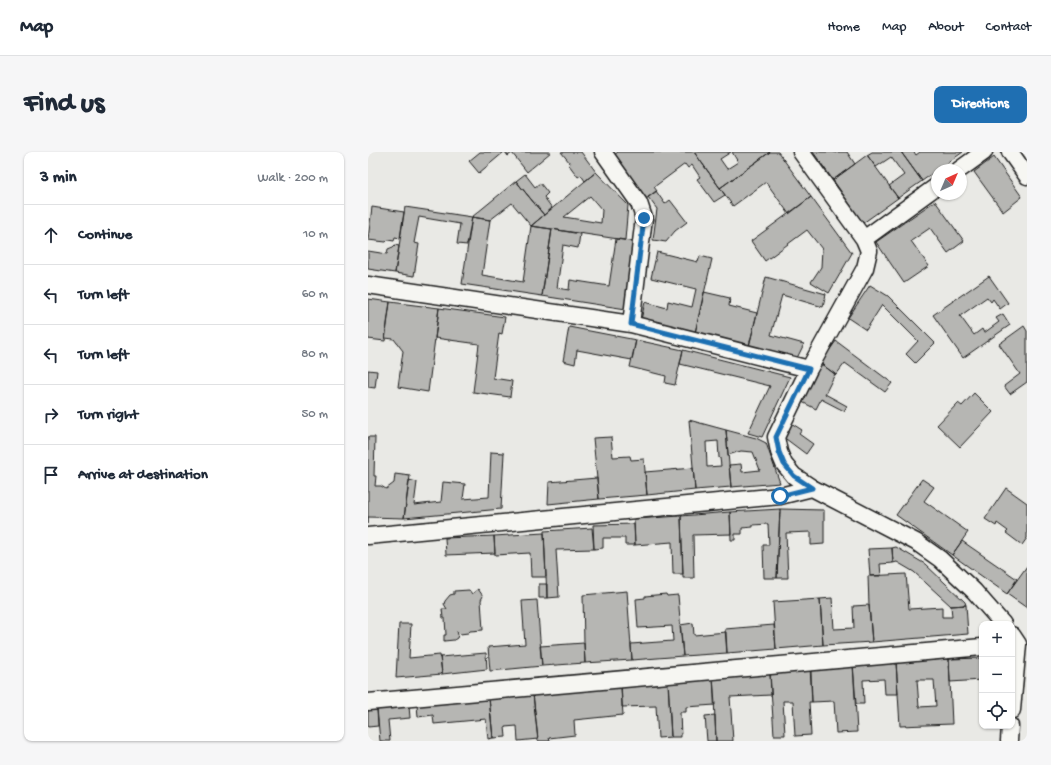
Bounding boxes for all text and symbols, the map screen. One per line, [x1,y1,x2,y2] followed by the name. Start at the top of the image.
[20,16,53,39] text: Map
[828,19,860,36] text: Home
[882,19,906,36] text: Map
[928,19,964,36] text: About
[986,19,1031,36] text: Contact
[934,86,1027,123] button: Directions
[24,88,104,121] text: Find us
[931,164,967,200] north arrow
[40,168,77,188] text: 3 min
[257,171,328,186] text: Walk · 200 m
[635,209,653,227] route end
[40,224,62,246] icon: ahead
[78,226,132,244] text: Continue
[303,227,328,242] text: 10 m
[40,284,62,306] icon: left
[78,286,129,304] text: Turn left
[302,287,328,302] text: 60 m
[40,344,62,366] icon: left
[78,346,129,364] text: Turn left
[301,347,328,362] text: 80 m
[40,404,62,426] icon: right
[78,406,138,424] text: Turn right
[301,407,328,422] text: 50 m
[40,464,62,486] icon: arrive
[78,466,208,484] text: Arrive at destination
[771,487,789,505] route start
[979,621,1015,729] map controls
[979,621,1015,657] button: +
[979,657,1015,693] button: −
[979,693,1015,729] button: locate

